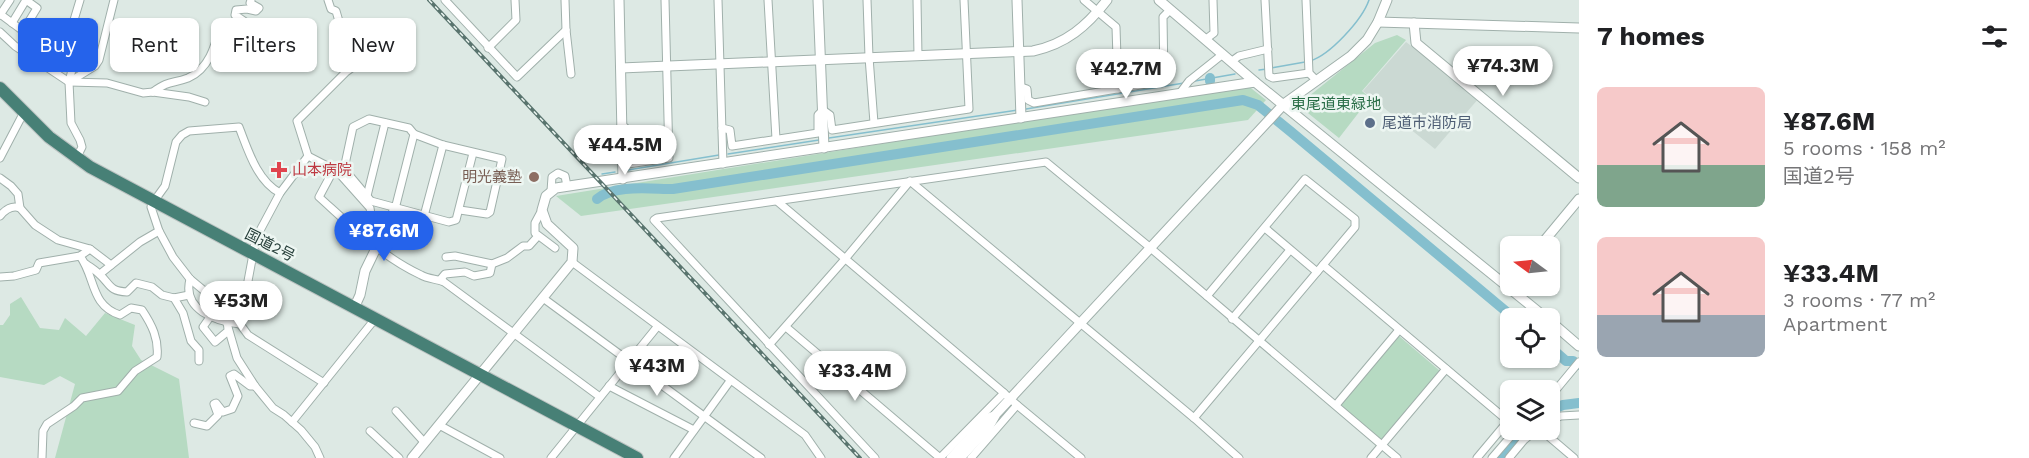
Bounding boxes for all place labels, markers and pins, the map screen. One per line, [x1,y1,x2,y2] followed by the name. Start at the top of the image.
[1454,46,1552,97] pin: ¥74.3M
[1077,49,1175,100] pin: ¥42.7M
[1382,114,1472,132] place label: 尾道市消防局
[1363,116,1377,130] marker: 尾道市消防局
[576,125,674,176] pin: ¥44.5M
[270,161,288,179] marker: 山本病院
[292,161,352,179] place label: 山本病院
[462,168,522,186] place label: 明光義塾
[527,170,541,184] marker: 明光義塾
[335,211,433,262] pin: ¥87.6M
[205,281,277,332] pin: ¥53M
[621,346,693,397] pin: ¥43M
[806,351,904,402] pin: ¥33.4M

